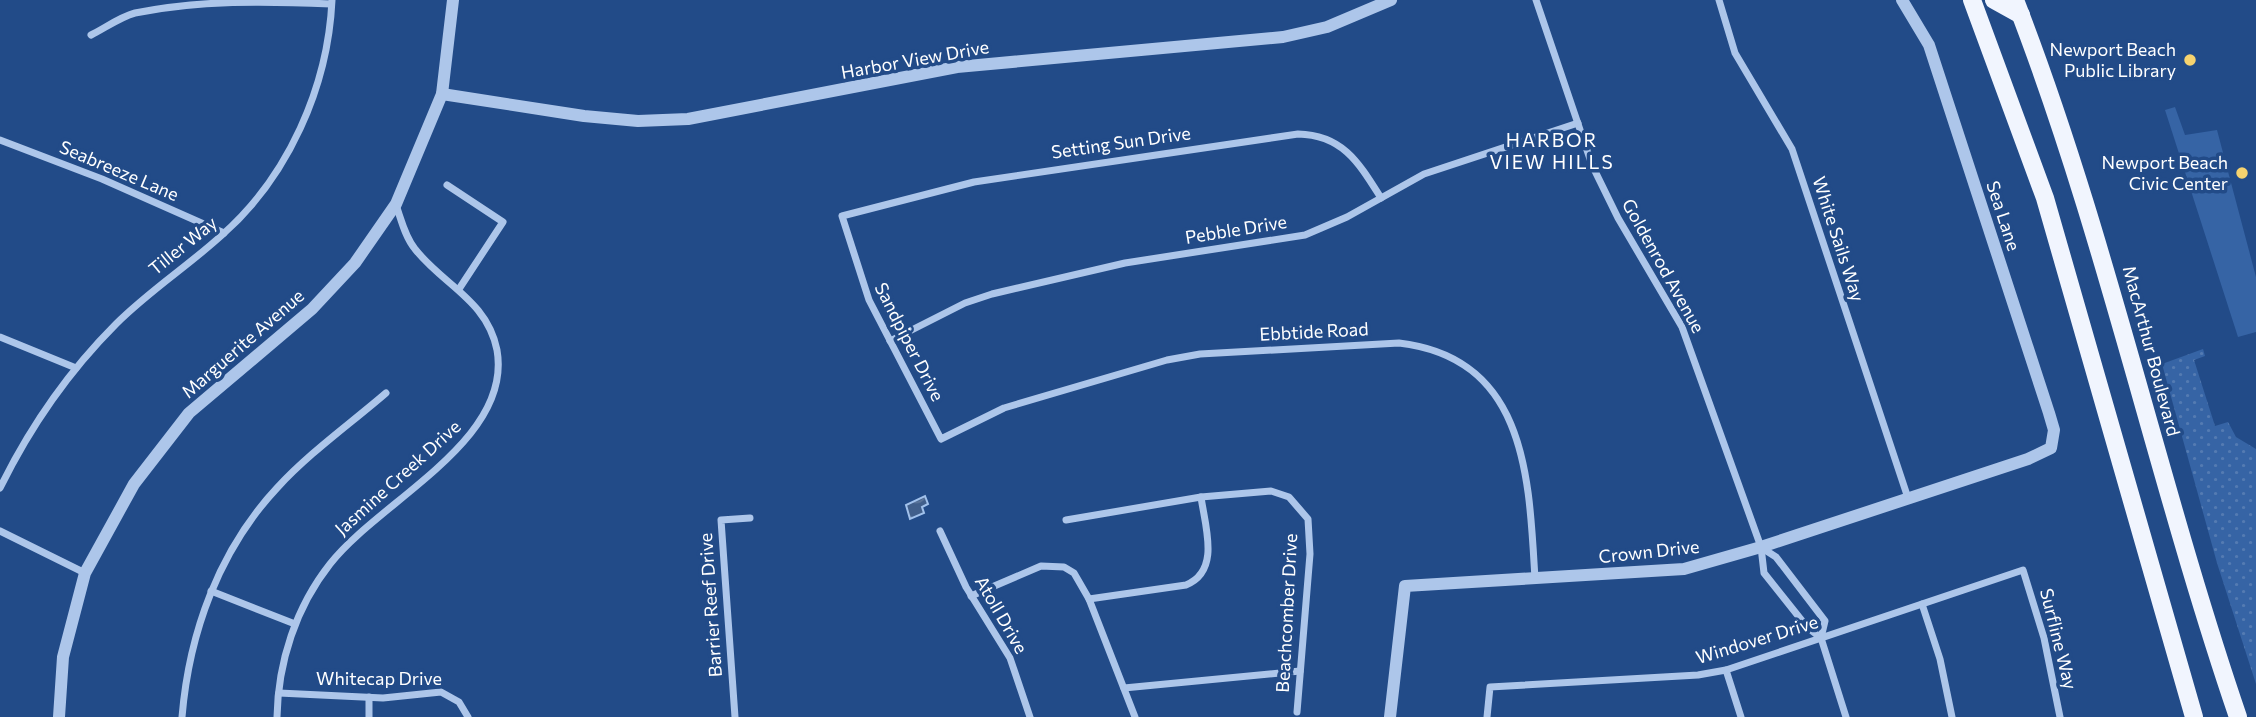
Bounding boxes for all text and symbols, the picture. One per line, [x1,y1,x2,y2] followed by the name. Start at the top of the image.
[839,35,990,83] street label: Harbor View Drive
[2050,38,2176,81] place label: Newport Beach Public Library
[2182,52,2198,68] marker: Newport Beach Public Library
[1050,121,1192,163] street label: Setting Sun Drive
[1489,128,1615,173] district label: HARBOR VIEW HILLS
[56,135,182,205] street label: Seabreeze Lane
[2102,151,2228,194] place label: Newport Beach Civic Center
[2234,165,2250,181] marker: Newport Beach Civic Center
[1808,173,1870,304] street label: White Sails Way
[1982,178,2026,254] street label: Sea Lane
[1618,194,1710,337] street label: Goldenrod Avenue
[1183,210,1288,248] street label: Pebble Drive
[144,211,221,279] street label: Tiller Way
[2119,263,2185,438] street label: MacArthur Boulevard
[871,279,949,405] street label: Sandpiper Drive
[177,284,308,402] street label: Marguerite Avenue
[1259,317,1369,345] street label: Ebbtide Road
[330,415,465,539] street label: Jasmine Creek Drive
[694,532,726,678] street label: Barrier Reef Drive
[1271,533,1301,693] street label: Beachcomber Drive
[1597,535,1700,567] street label: Crown Drive
[971,572,1033,657] street label: Atoll Drive
[2036,586,2082,692] street label: Surfline Way
[1693,610,1820,668] street label: Windover Drive
[316,667,442,689] street label: Whitecap Drive

